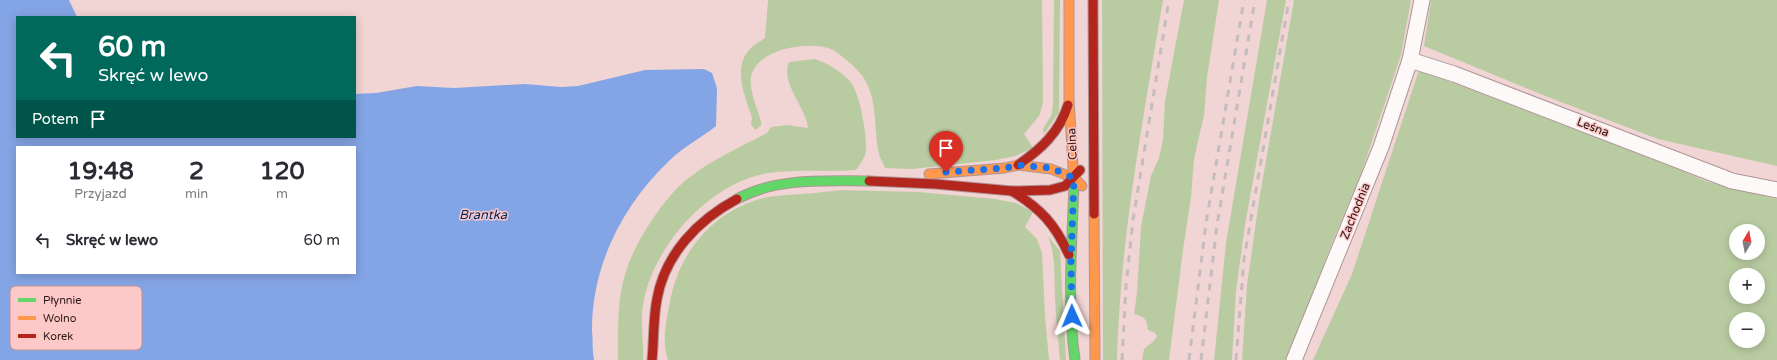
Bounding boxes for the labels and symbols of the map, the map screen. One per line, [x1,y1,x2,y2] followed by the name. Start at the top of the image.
[1575,114,1611,140] street label: Leśna
[1064,128,1080,160] street label: Celna
[929,131,963,172] pin
[1337,181,1373,241] street label: Zachodnia
[459,207,508,223] water label: Brantka
[1729,224,1765,260] north arrow
[10,286,142,350] legend
[43,294,82,307] text: Płynnie
[1051,295,1093,337] position arrow
[43,312,77,325] text: Wolno
[43,330,73,343] text: Korek

